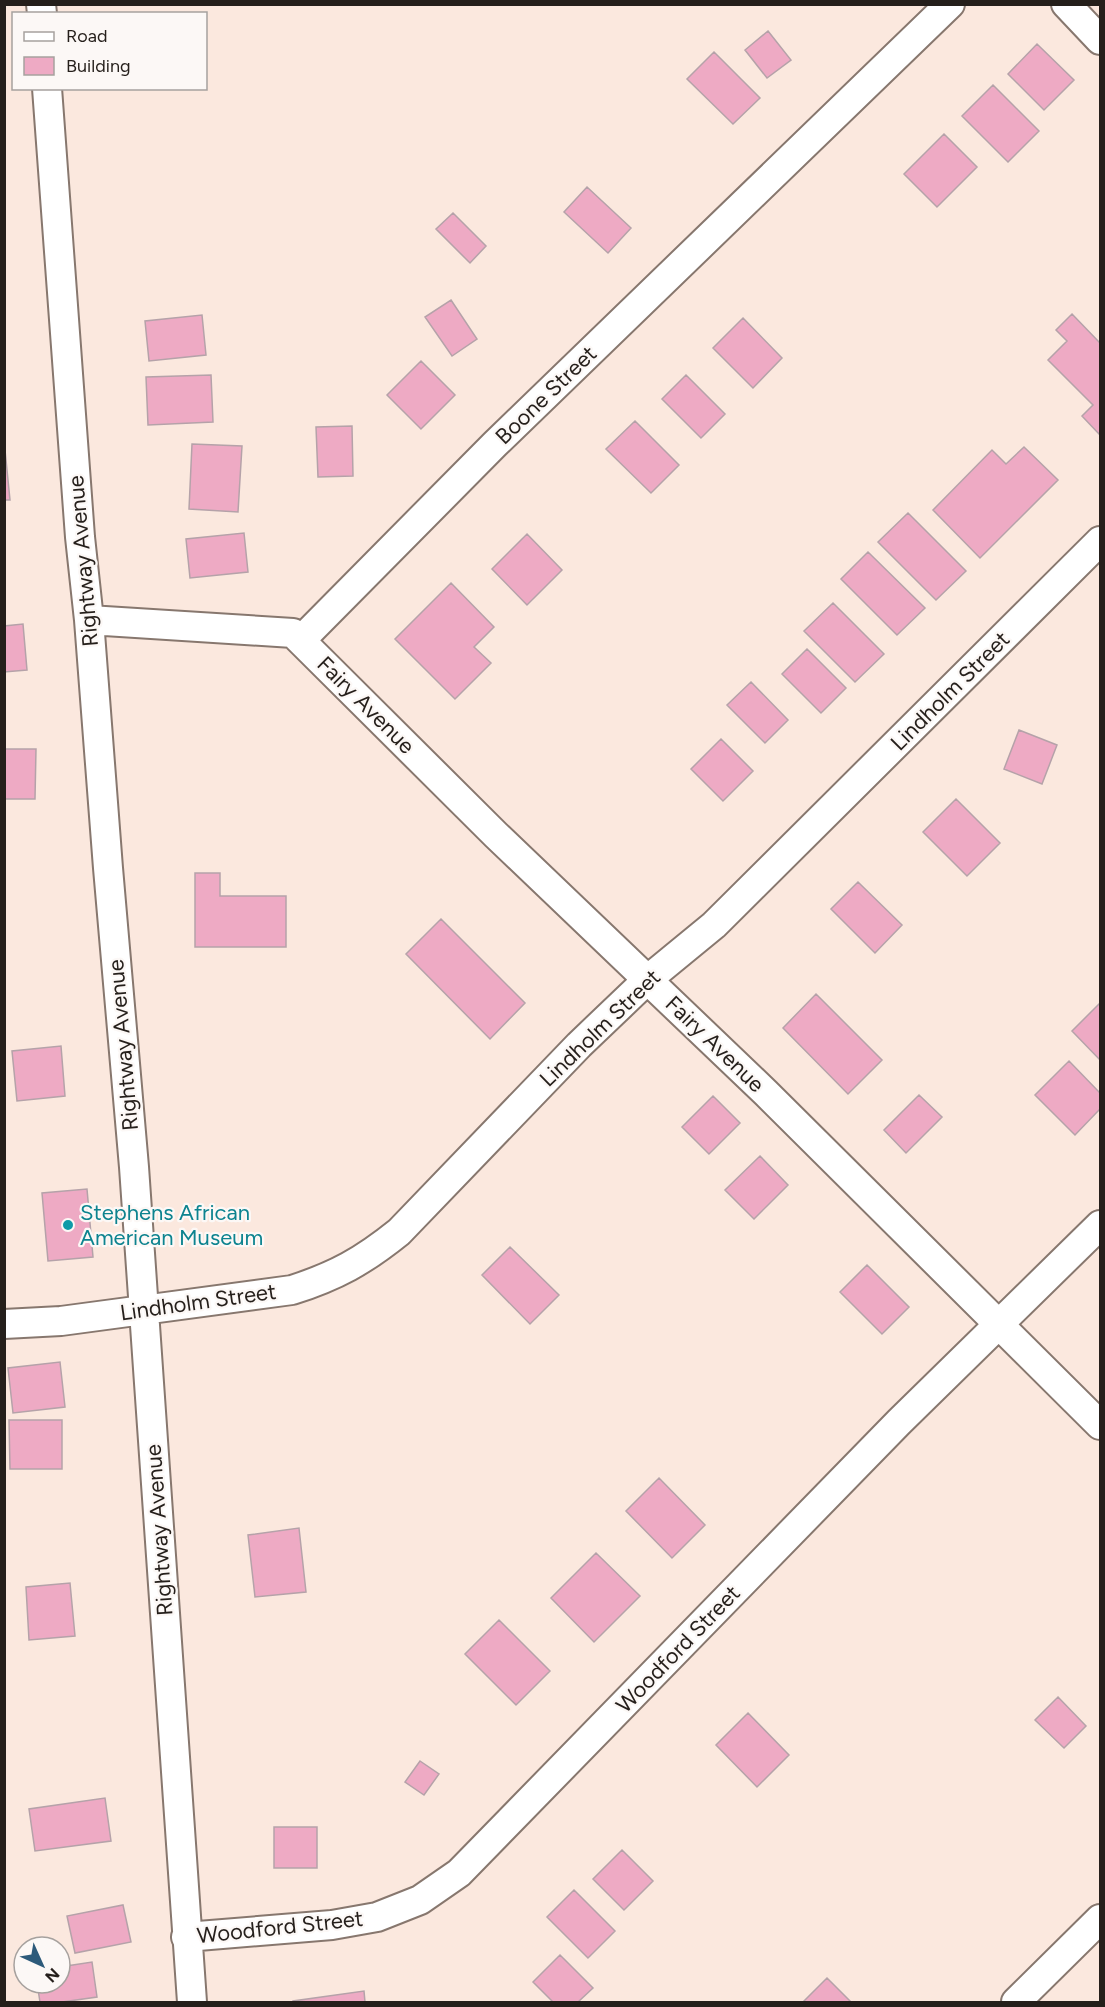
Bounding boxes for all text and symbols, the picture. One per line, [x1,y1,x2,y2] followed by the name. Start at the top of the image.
[12,12,207,90] legend
[66,25,107,47] text: Road
[66,55,131,77] text: Building
[490,340,602,450] street label: Boone Street
[62,474,104,648] street label: Rightway Avenue
[885,626,1015,756] street label: Lindholm Street
[312,651,420,759] street label: Fairy Avenue
[102,958,144,1132] street label: Rightway Avenue
[534,964,666,1092] street label: Lindholm Street
[660,990,770,1098] street label: Fairy Avenue
[80,1199,263,1251] place label: Stephens African American Museum
[61,1218,75,1232] marker: Stephens African American Museum
[118,1278,278,1326] street label: Lindholm Street
[140,1443,178,1617] street label: Rightway Avenue
[610,1580,746,1718] street label: Woodford Street
[196,1905,364,1949] street label: Woodford Street
[12,1935,72,1995] north arrow
[41,1964,63,1986] text: N

